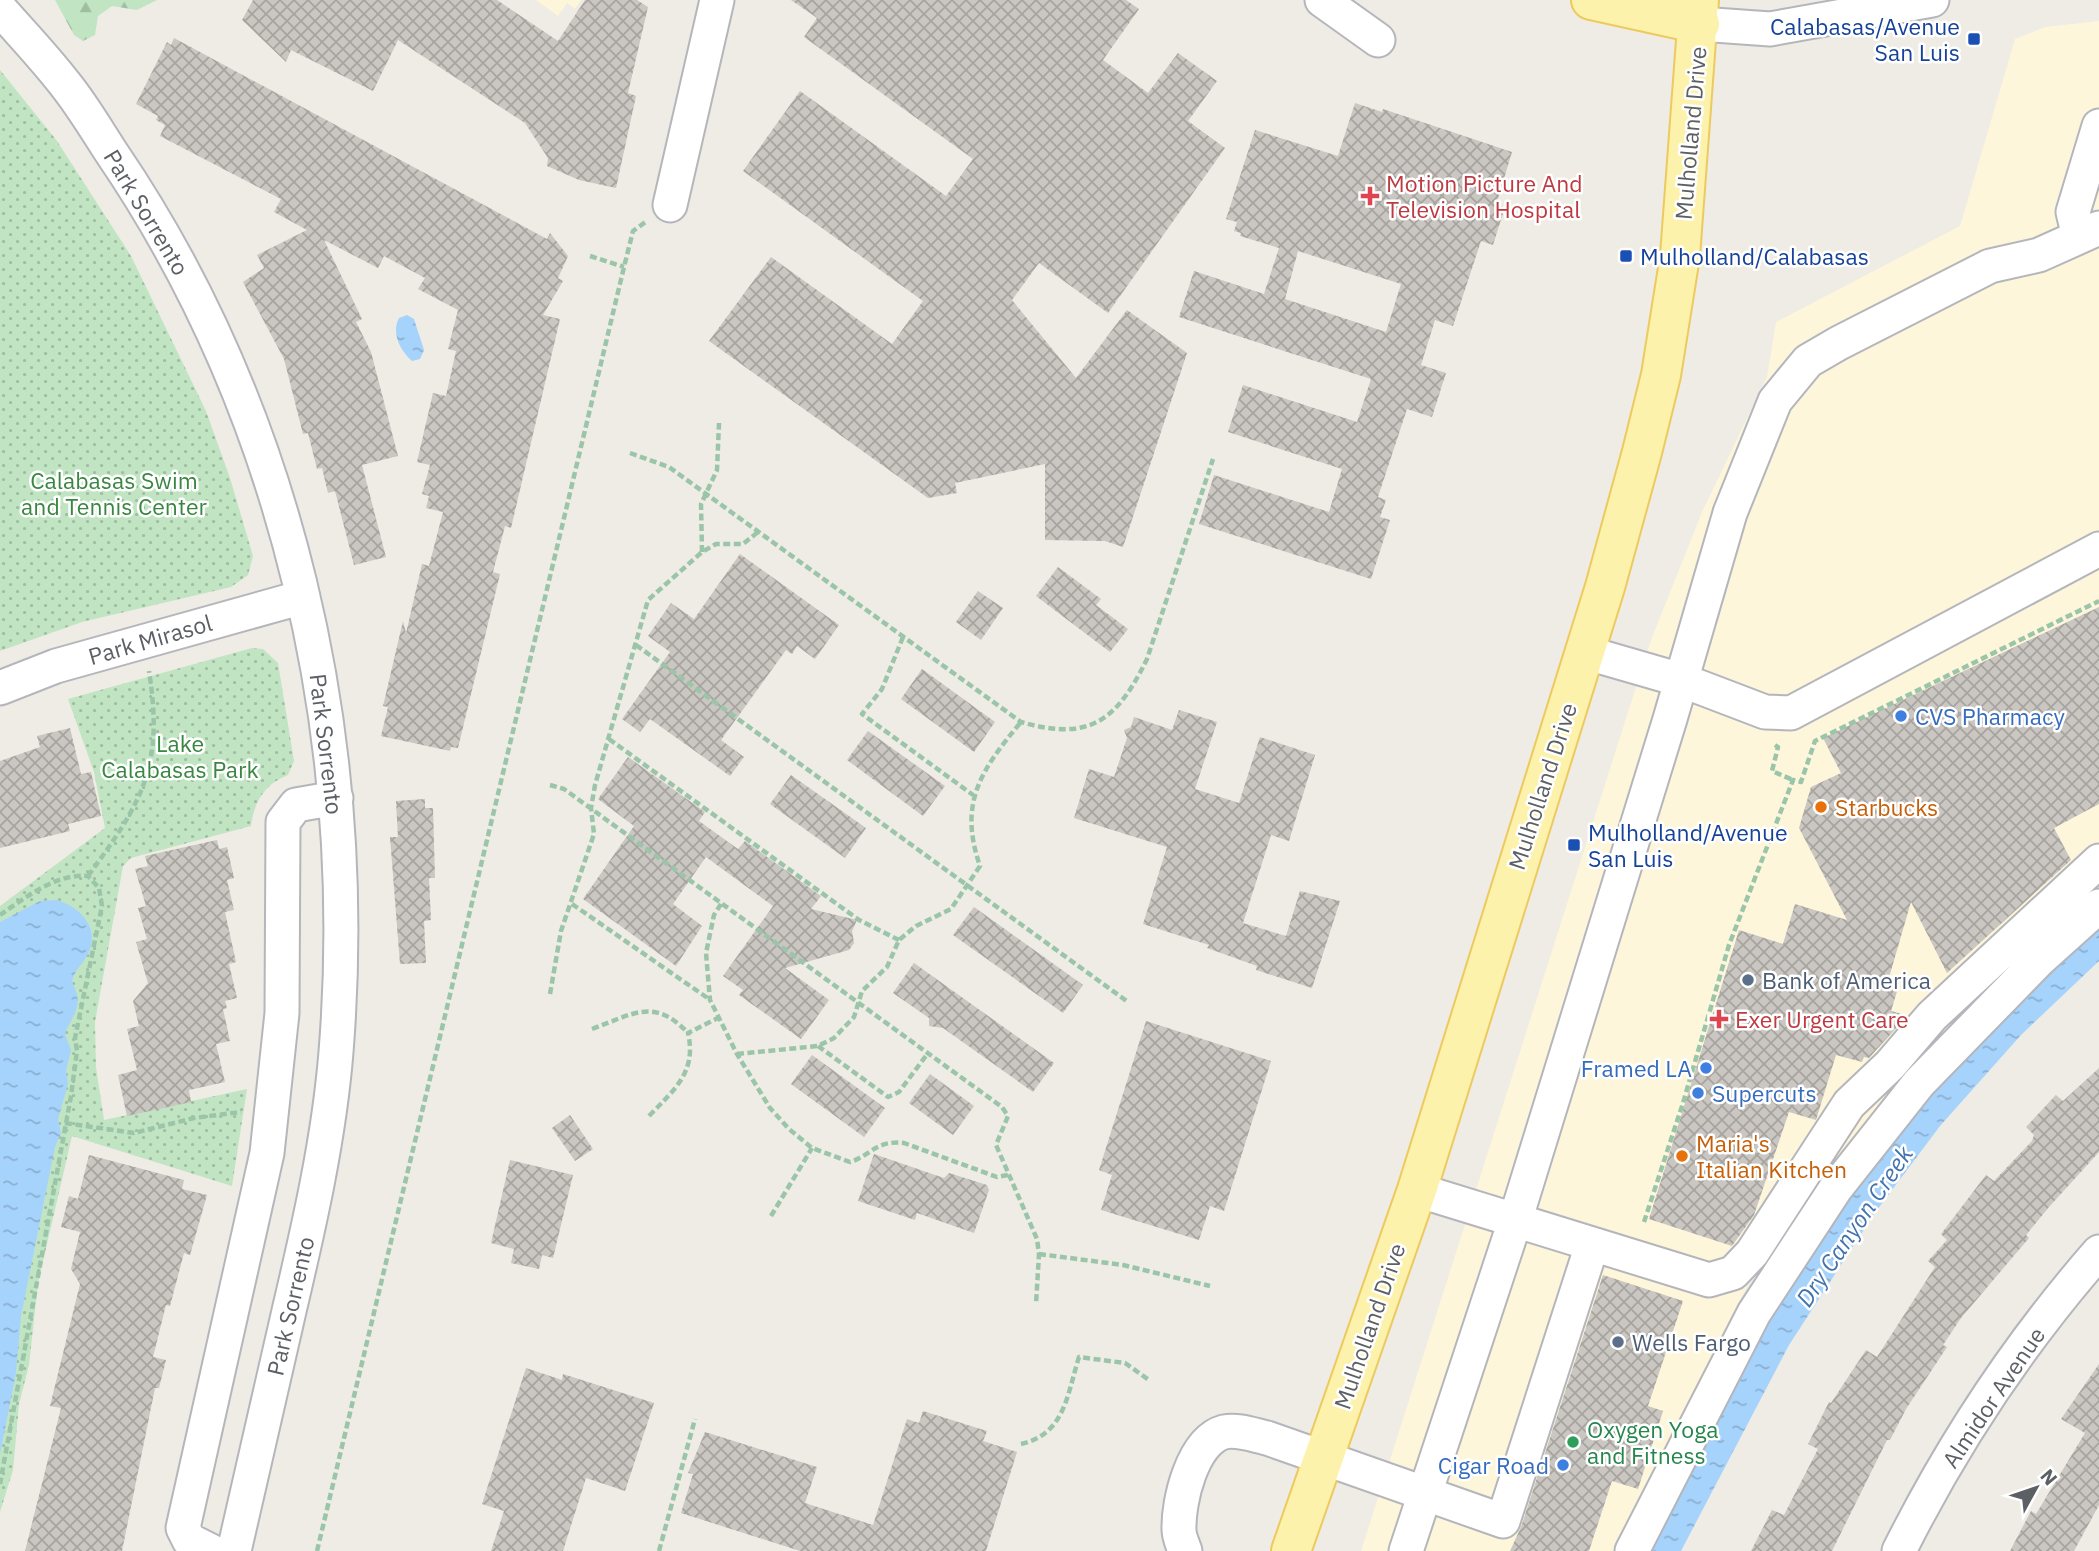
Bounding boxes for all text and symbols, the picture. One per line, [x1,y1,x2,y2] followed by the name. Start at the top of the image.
[1770,11,1960,67] place label: Calabasas/Avenue San Luis
[1966,31,1982,47] marker: Calabasas/Avenue San Luis
[1667,45,1713,221] street label: Mulholland Drive
[98,144,196,280] street label: Park Sorrento
[1386,168,1583,224] place label: Motion Picture And Television Hospital
[1360,186,1380,206] marker: Motion Picture And Television Hospital
[1640,241,1869,271] place label: Mulholland/Calabasas
[1618,248,1634,264] marker: Mulholland/Calabasas
[21,465,208,521] park label: Calabasas Swim and Tennis Center
[85,607,215,671] street label: Park Mirasol
[303,672,351,816] street label: Park Sorrento
[1501,699,1583,873] street label: Mulholland Drive
[1915,701,2066,731] place label: CVS Pharmacy
[1893,708,1909,724] marker: CVS Pharmacy
[101,728,259,784] park label: Lake Calabasas Park
[1835,792,1938,822] place label: Starbucks
[1813,799,1829,815] marker: Starbucks
[1588,817,1788,873] place label: Mulholland/Avenue San Luis
[1566,837,1582,853] marker: Mulholland/Avenue San Luis
[1762,965,1931,995] place label: Bank of America
[1740,972,1756,988] marker: Bank of America
[1735,1004,1909,1034] place label: Exer Urgent Care
[1709,1009,1729,1029] marker: Exer Urgent Care
[1581,1053,1692,1083] place label: Framed LA
[1698,1060,1714,1076] marker: Framed LA
[1712,1078,1817,1108] place label: Supercuts
[1690,1085,1706,1101] marker: Supercuts
[1696,1128,1847,1184] place label: Maria's Italian Kitchen
[1788,1139,1920,1313] water label: Dry Canyon Creek
[1674,1148,1690,1164] marker: Maria's Italian Kitchen
[259,1234,321,1378] street label: Park Sorrento
[1327,1239,1411,1413] street label: Mulholland Drive
[1935,1321,2051,1473] street label: Almidor Avenue
[1632,1327,1751,1357] place label: Wells Fargo
[1610,1334,1626,1350] marker: Wells Fargo
[1587,1414,1719,1470] place label: Oxygen Yoga and Fitness
[1565,1434,1581,1450] marker: Oxygen Yoga and Fitness
[1438,1450,1549,1480] place label: Cigar Road
[2001,1453,2071,1523] north arrow
[1555,1457,1571,1473] marker: Cigar Road
[2035,1464,2063,1490] text: N

